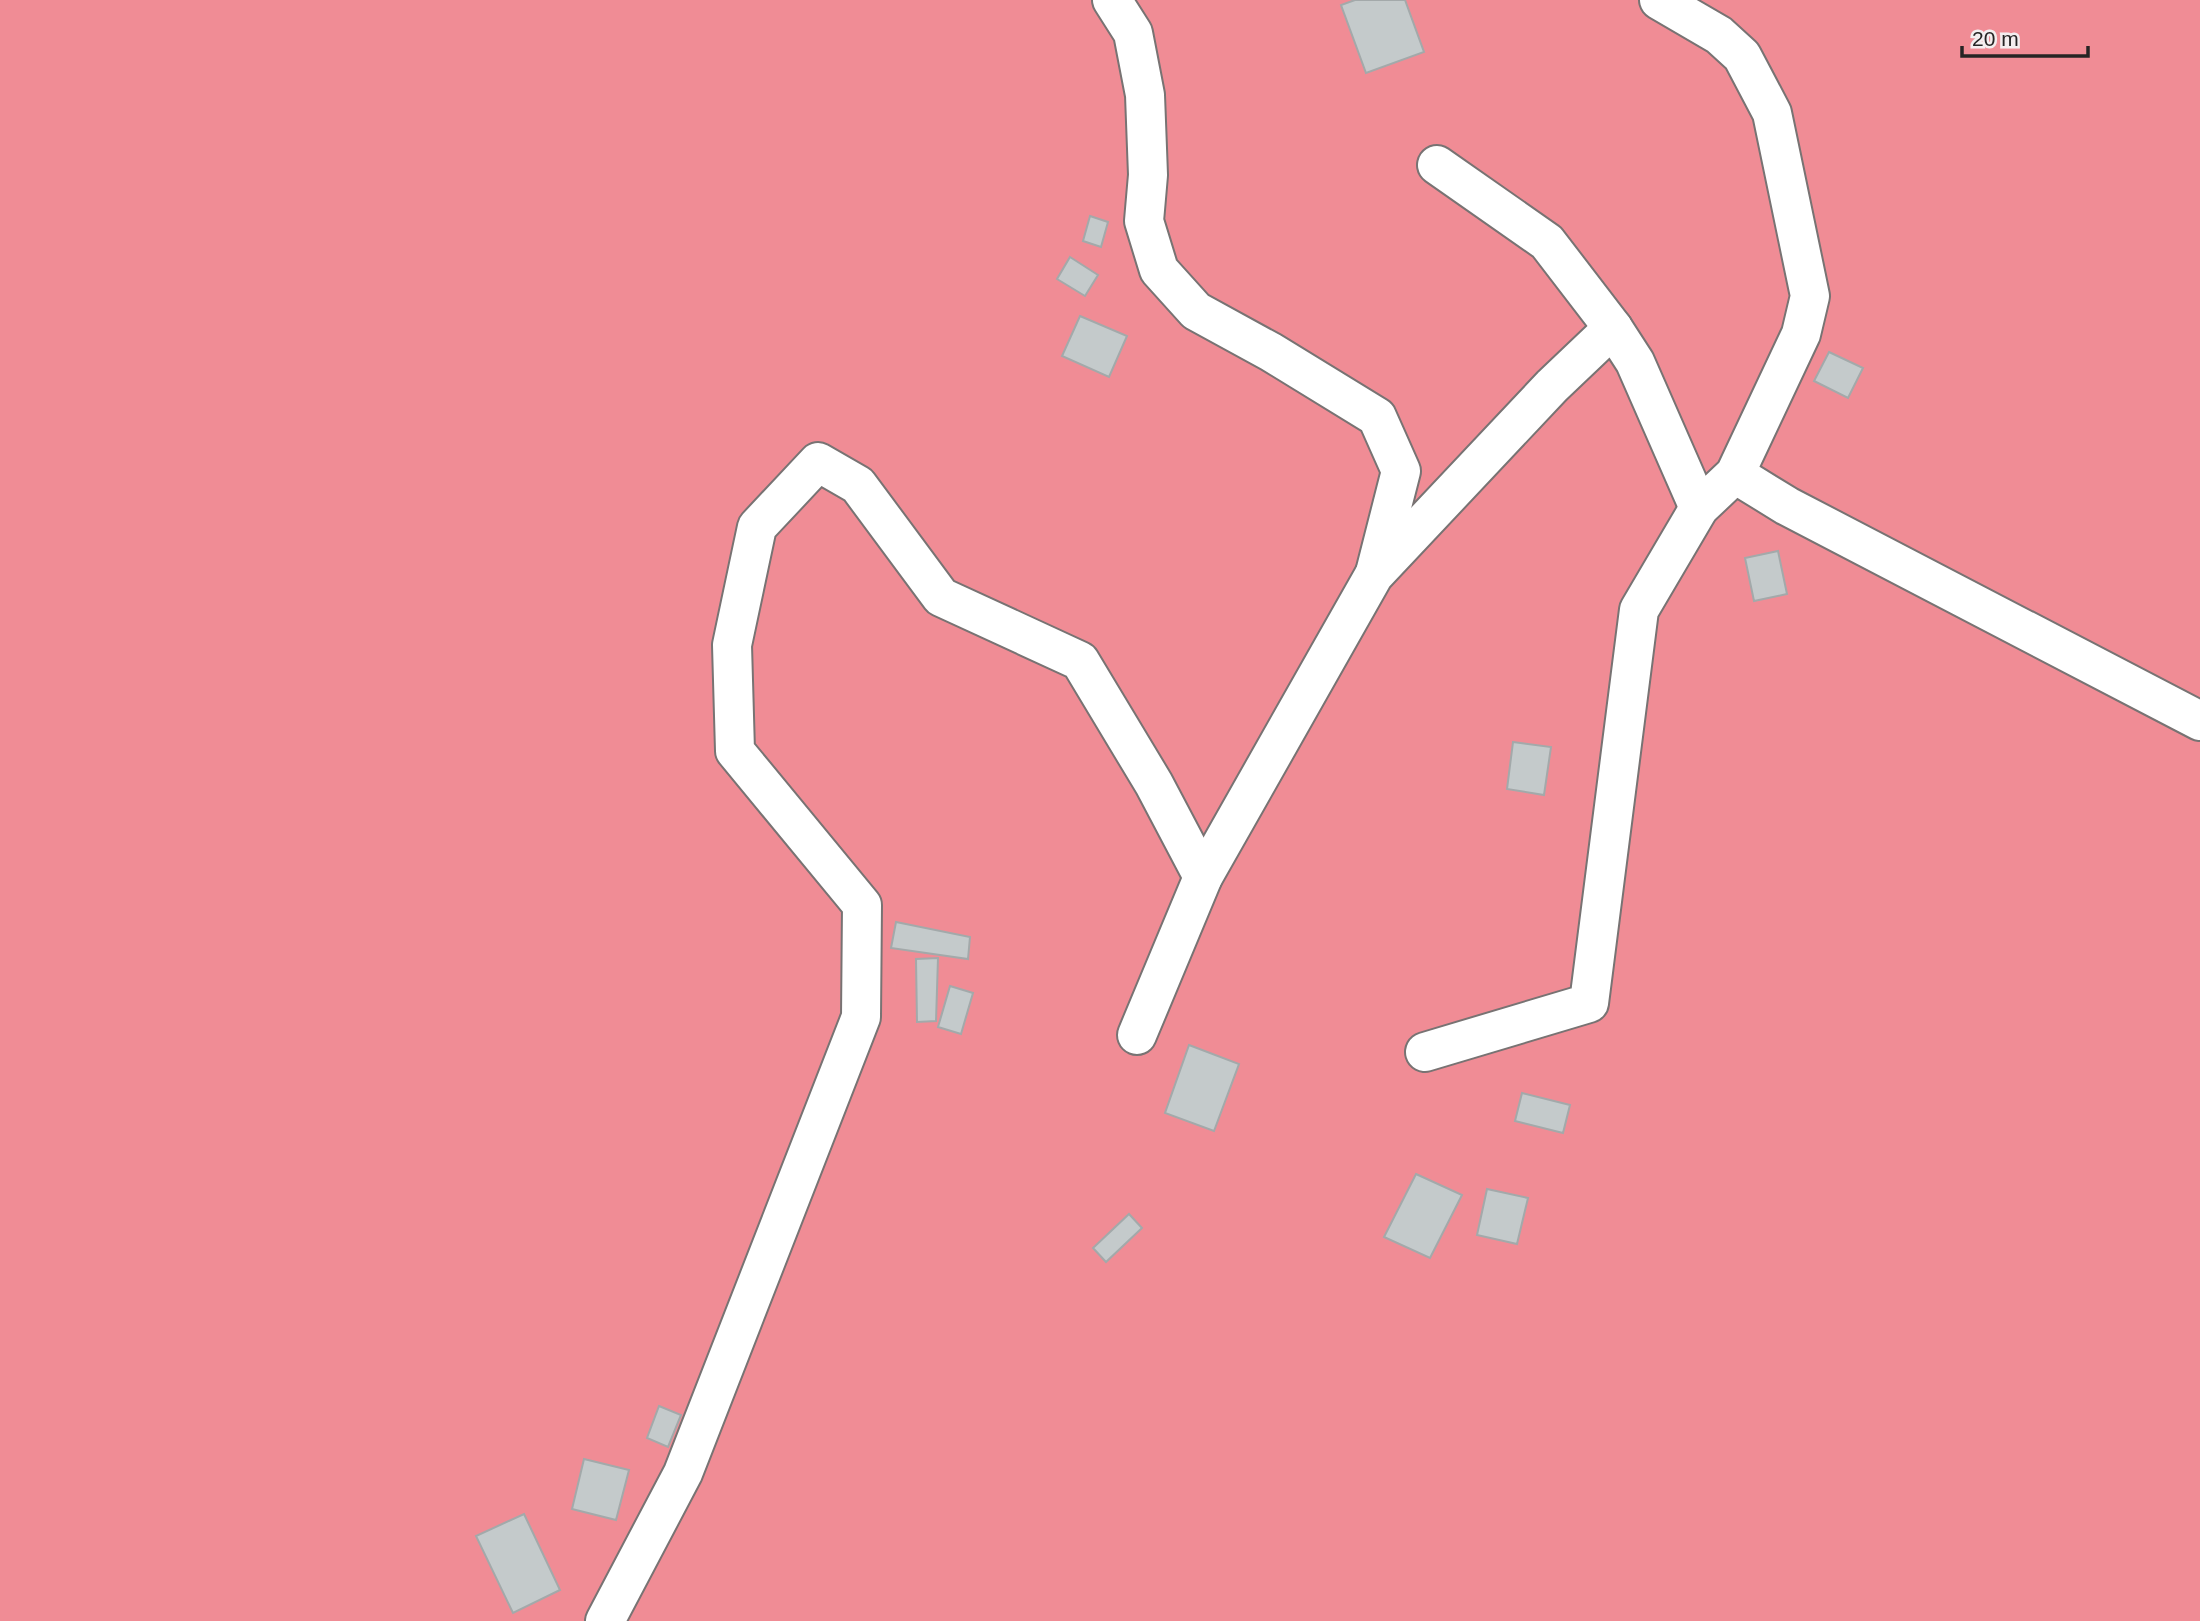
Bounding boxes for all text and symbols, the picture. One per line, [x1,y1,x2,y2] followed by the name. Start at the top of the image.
[1962,14,2088,58] scale bar
[1972,27,2019,50] text: 20 m

